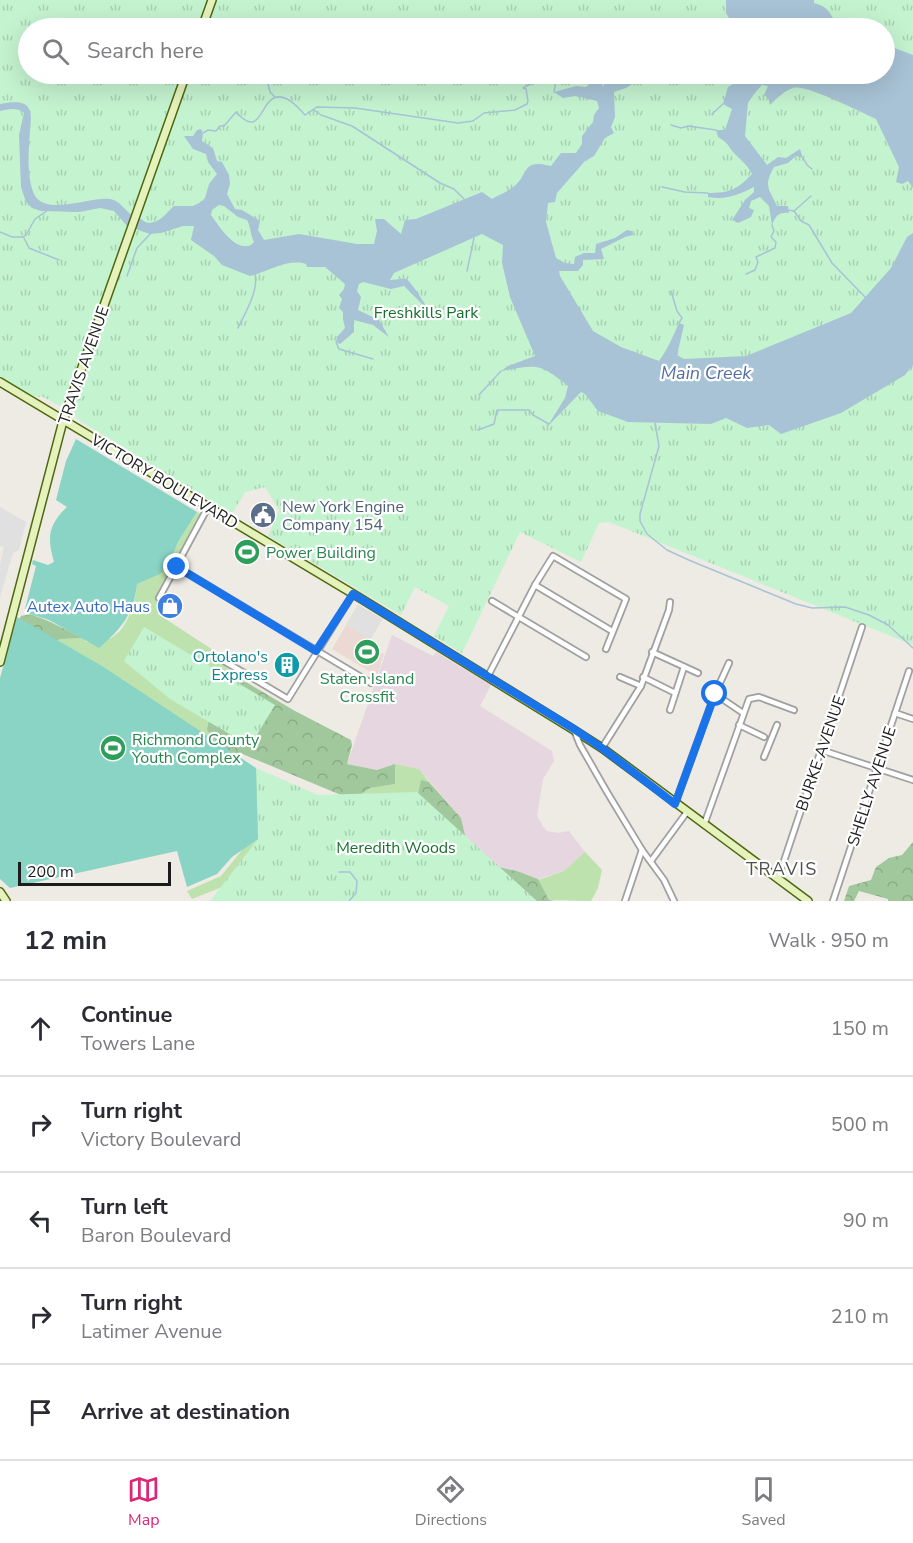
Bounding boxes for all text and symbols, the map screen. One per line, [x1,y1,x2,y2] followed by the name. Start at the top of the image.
[18,18,895,84] search box
[39,35,72,68] icon: search
[87,36,204,66] text: Search here
[374,302,479,324] park label: Freshkills Park
[53,303,115,428] street label: TRAVIS AVENUE
[661,361,752,385] water label: Main Creek
[86,429,242,535] street label: VICTORY BOULEVARD
[282,496,404,536] place label: New York Engine Company 154
[248,500,278,530] public building icon: New York Engine Company 154
[232,537,262,567] sports icon: Power Building
[266,542,376,564] place label: Power Building
[163,553,189,579] route end
[155,591,185,621] shop icon: Autex Auto Haus
[26,596,150,618] place label: Autex Auto Haus
[352,637,382,667] sports icon: Staten Island Crossfit
[193,646,268,686] place label: Ortolano's Express
[272,650,302,680] building icon: Ortolano's Express
[320,668,414,708] place label: Staten Island Crossfit
[701,680,727,706] route start
[791,693,851,814] street label: BURKE AVENUE
[842,724,902,849] street label: SHELLY AVENUE
[131,729,260,769] place label: Richmond County Youth Complex
[98,733,128,763] sports icon: Richmond County Youth Complex
[336,837,456,859] park label: Meredith Woods
[746,857,818,881] district label: TRAVIS
[18,859,171,887] scale bar
[27,861,74,883] text: 200 m
[24,923,107,958] text: 12 min
[769,927,889,954] text: Walk · 950 m
[81,1000,172,1030] text: Continue
[24,1012,57,1045] icon: ahead
[831,1015,889,1042] text: 150 m
[81,1030,195,1057] text: Towers Lane
[81,1096,182,1126] text: Turn right
[24,1108,57,1141] icon: right
[831,1111,889,1138] text: 500 m
[81,1126,241,1153] text: Victory Boulevard
[81,1192,168,1222] text: Turn left
[24,1204,57,1237] icon: left
[843,1207,889,1234] text: 90 m
[81,1222,231,1249] text: Baron Boulevard
[81,1288,182,1318] text: Turn right
[24,1300,57,1333] icon: right
[831,1303,889,1330] text: 210 m
[81,1318,222,1345] text: Latimer Avenue
[24,1396,57,1429] icon: arrive
[81,1397,290,1427] text: Arrive at destination
[127,1473,160,1531] tab: Map
[415,1473,487,1531] tab: Directions
[742,1473,786,1531] tab: Saved

